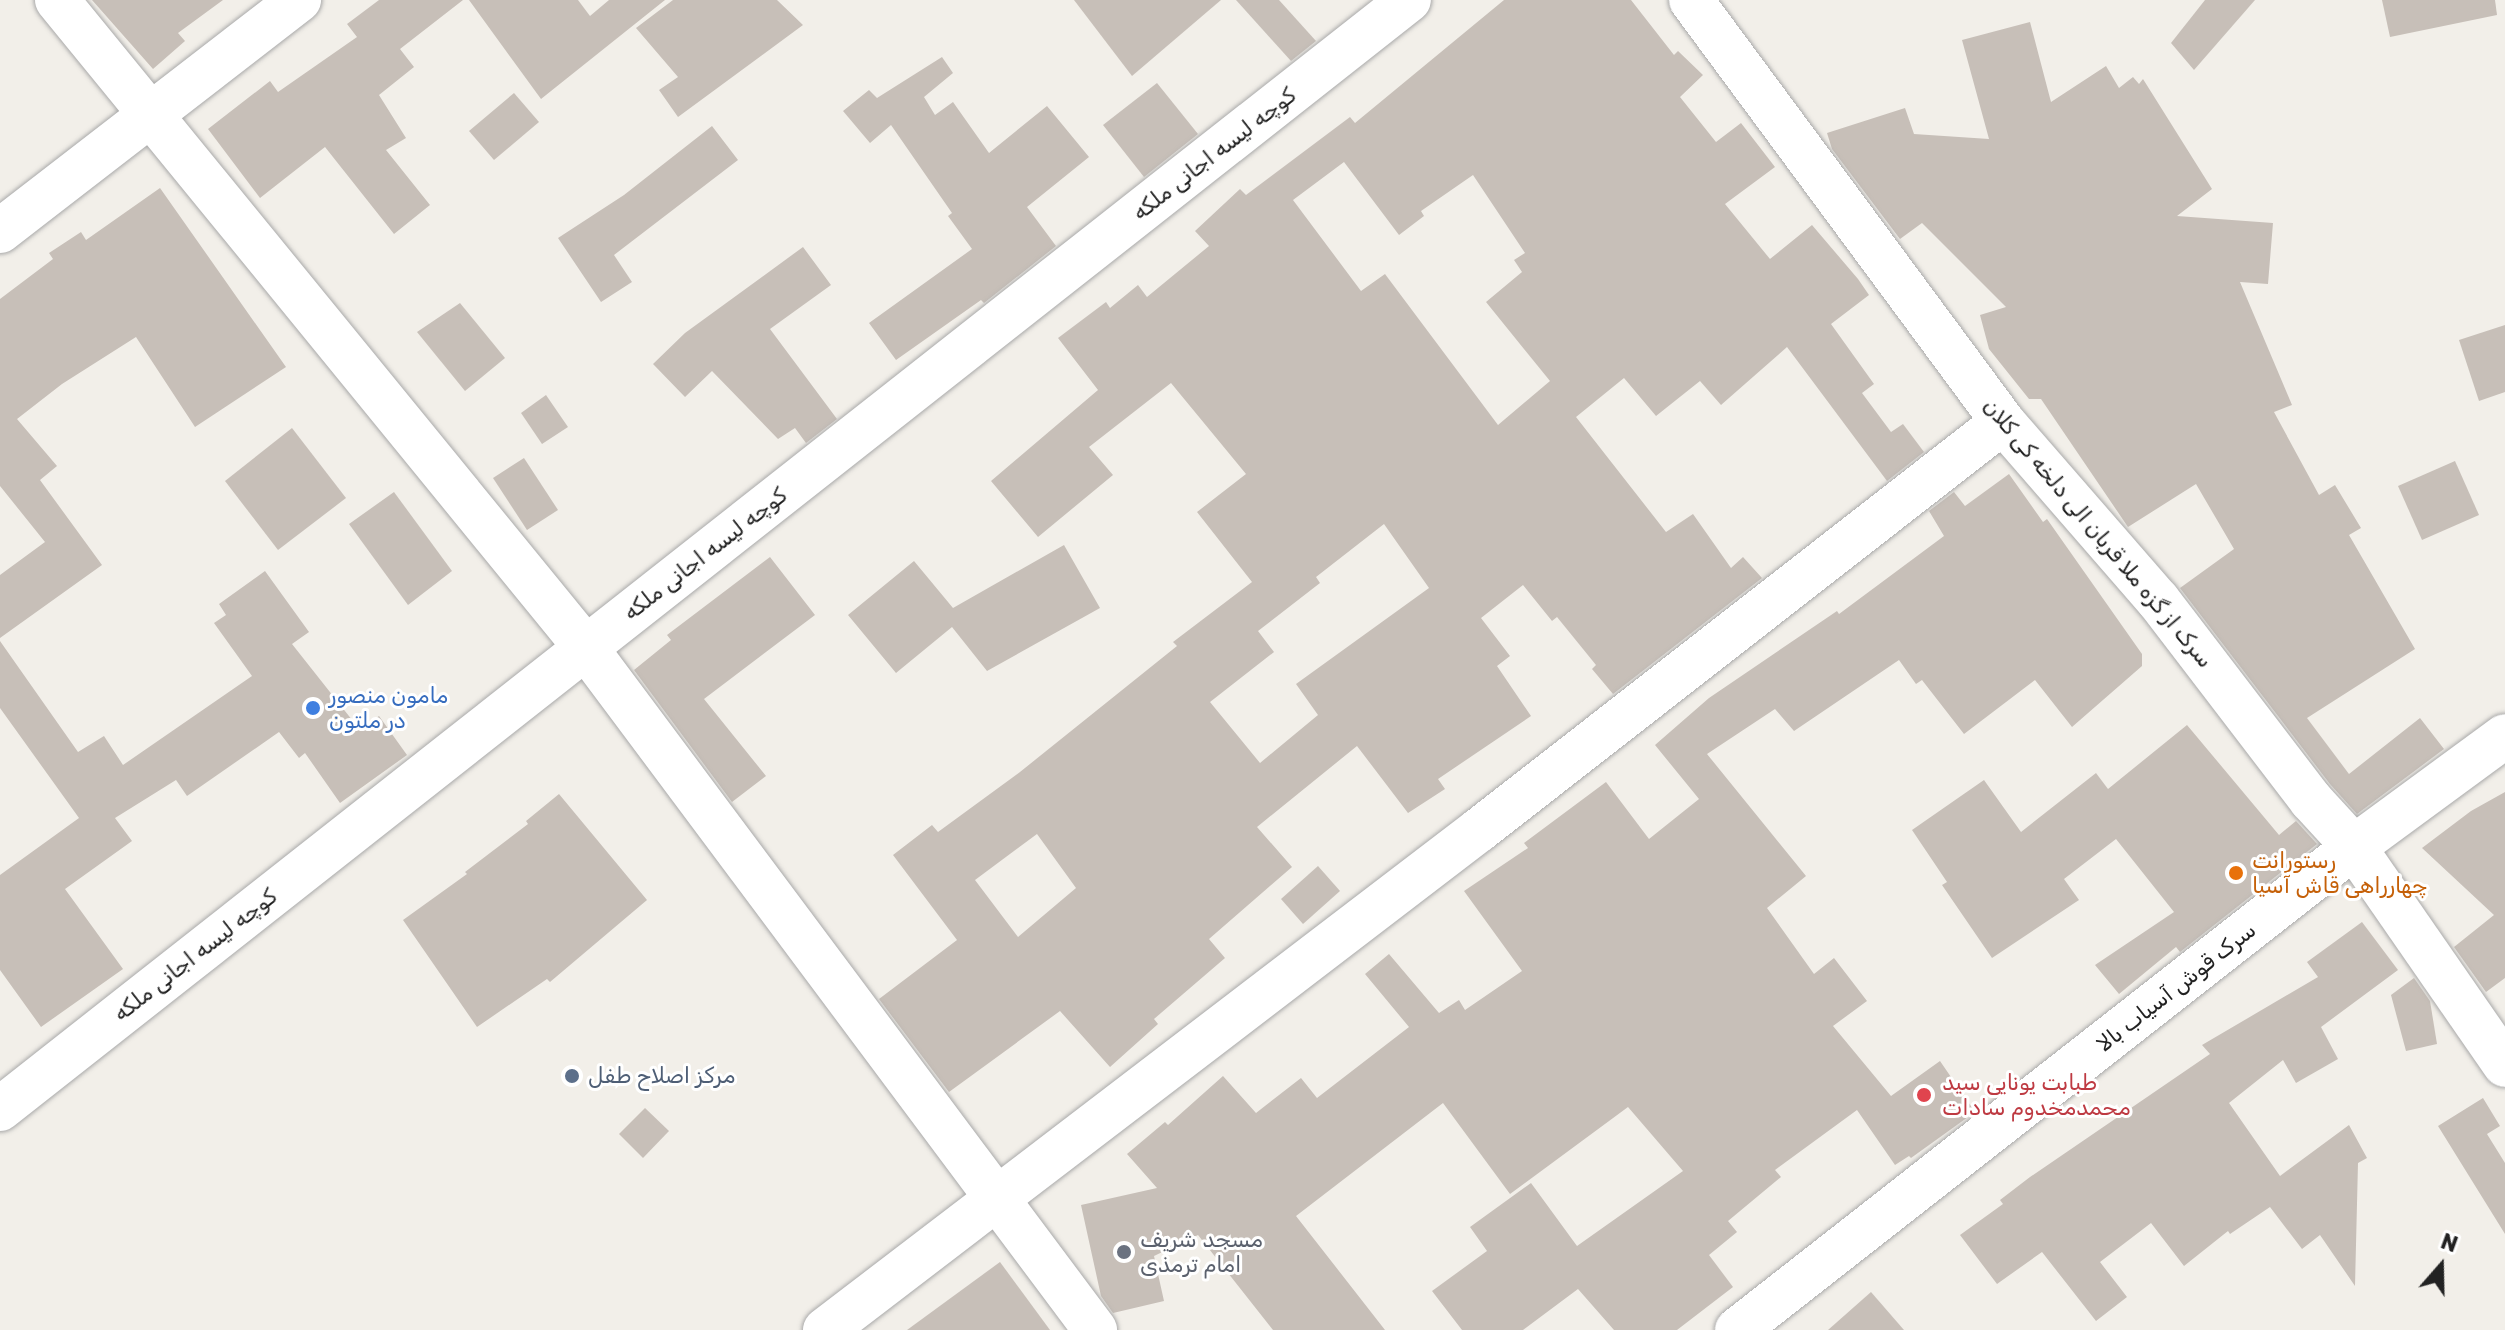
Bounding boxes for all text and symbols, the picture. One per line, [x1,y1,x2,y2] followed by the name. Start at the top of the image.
[1127,82,1301,226] street label: کوچه لیسه اجانی ملکه
[1978,393,2218,673] street label: سرک از گزه ملا قربان الی دلخه کی کلان
[618,482,792,626] street label: کوچه لیسه اجانی ملکه
[329,682,448,734] place label: مامون منصور در ملتون
[304,699,322,717] marker: مامون منصور در ملتون
[2252,847,2427,898] place label: رستورانت چهارراهی قاش آسیا
[2227,864,2245,882] marker: رستورانت چهارراهی قاش آسیا
[108,883,282,1027] street label: کوچه لیسه اجانی ملکه
[2091,917,2261,1057] street label: سرک قوش آسیاب بالا
[588,1063,735,1089] place label: مرکز اصلاح طفل
[563,1067,581,1085] marker: مرکز اصلاح طفل
[1942,1069,2131,1120] place label: طبابت یونایی سید محمدمخدوم سادات
[1913,1084,1935,1106] marker: طبابت یونایی سید محمدمخدوم سادات
[1140,1226,1263,1278] place label: مسجد شریف امام ترمذی
[2401,1226,2481,1306] north arrow
[2437,1228,2461,1258] text: N
[1115,1243,1133,1261] marker: مسجد شریف امام ترمذی

